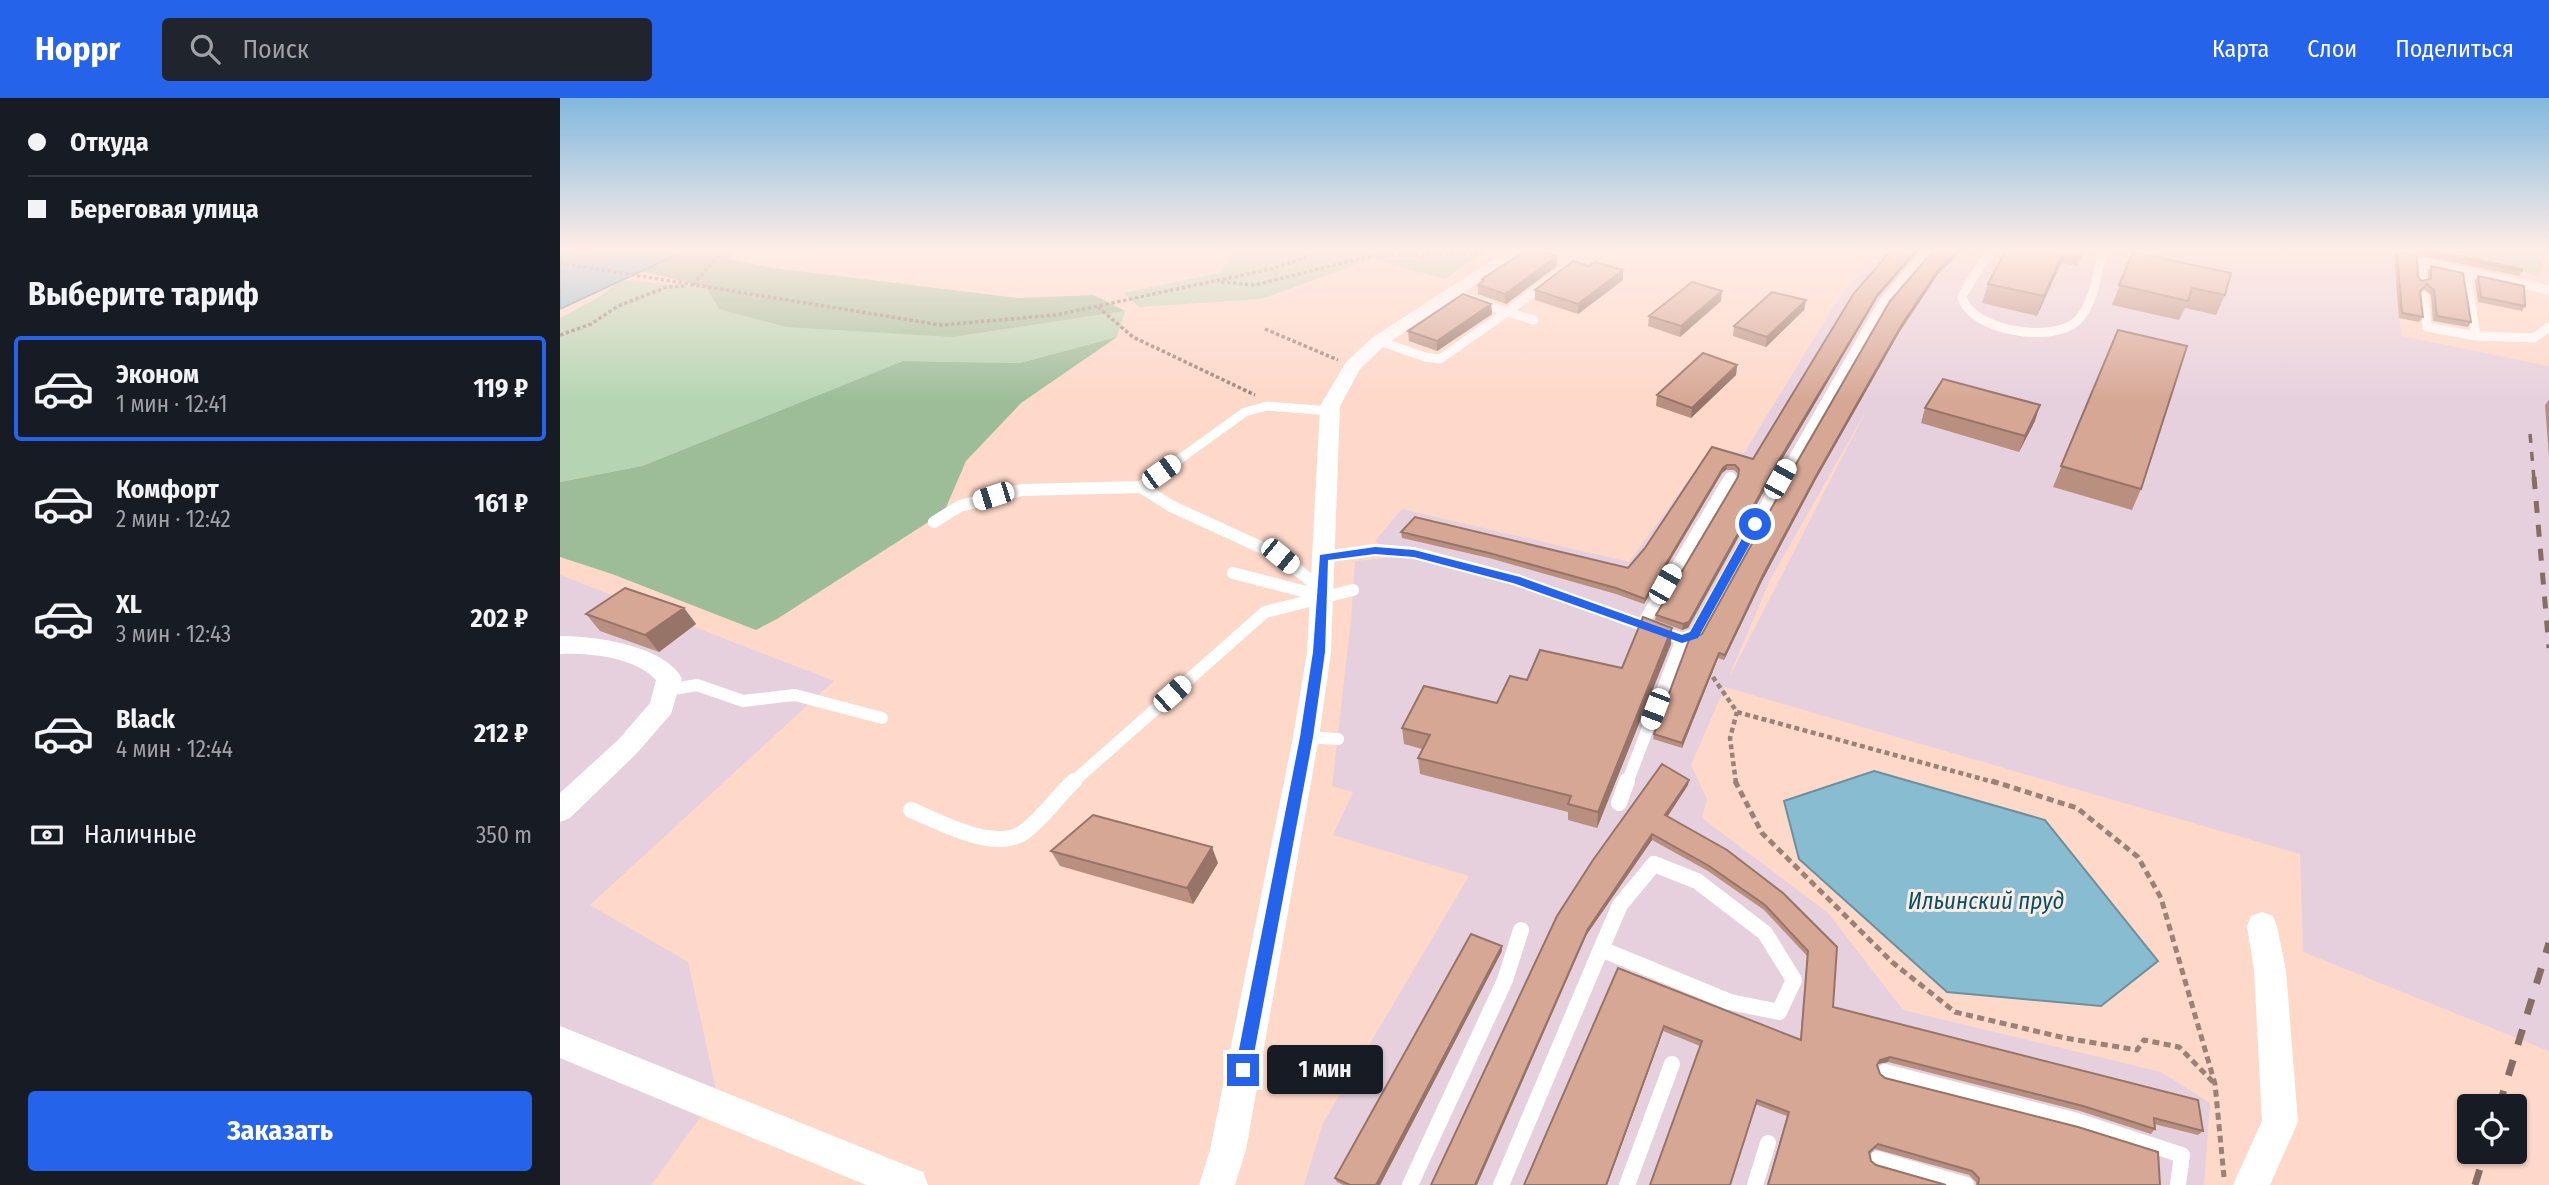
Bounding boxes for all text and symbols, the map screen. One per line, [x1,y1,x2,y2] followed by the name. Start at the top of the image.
[162,18,652,81] search box
[35,29,120,69] text: Hoppr
[186,30,224,68] icon: search
[242,34,309,65] text: Поиск
[2212,35,2269,63] text: Карта
[2307,35,2357,63] text: Слои
[2395,35,2514,63] text: Поделиться
[70,127,149,158] text: Откуда
[70,194,259,225] text: Береговая улица
[28,275,259,313] text: Выберите тариф
[32,357,95,420] icon: car
[116,359,199,390] text: Эконом
[474,373,528,404] text: 119 ₽
[116,390,227,418] text: 1 мин · 12:41
[1138,451,1185,493] car
[1761,456,1800,502] car
[32,472,95,535] icon: car
[116,474,219,505] text: Комфорт
[970,480,1017,512] car
[474,488,528,519] text: 161 ₽
[116,505,231,533] text: 2 мин · 12:42
[1739,508,1771,540] route start
[1258,535,1303,577] car
[1646,561,1685,607] car
[32,587,95,650] icon: car
[116,589,142,620] text: XL
[470,603,528,634] text: 202 ₽
[116,620,231,648] text: 3 мин · 12:43
[1150,672,1195,716] car
[1638,686,1673,732] car
[32,702,95,765] icon: car
[116,704,175,735] text: Black
[474,718,528,749] text: 212 ₽
[116,735,233,763] text: 4 мин · 12:44
[28,816,66,854] icon: cash
[84,819,197,850] text: Наличные
[476,821,532,849] text: 350 m
[1908,887,2064,915] water label: Ильинский пруд
[1268,1046,1383,1094] callout: 1 мин
[1227,1054,1259,1086] route end
[1298,1055,1352,1083] text: 1 мин
[28,1091,532,1171] button: Заказать
[2457,1094,2527,1164] map controls
[2457,1094,2527,1164] button: locate

